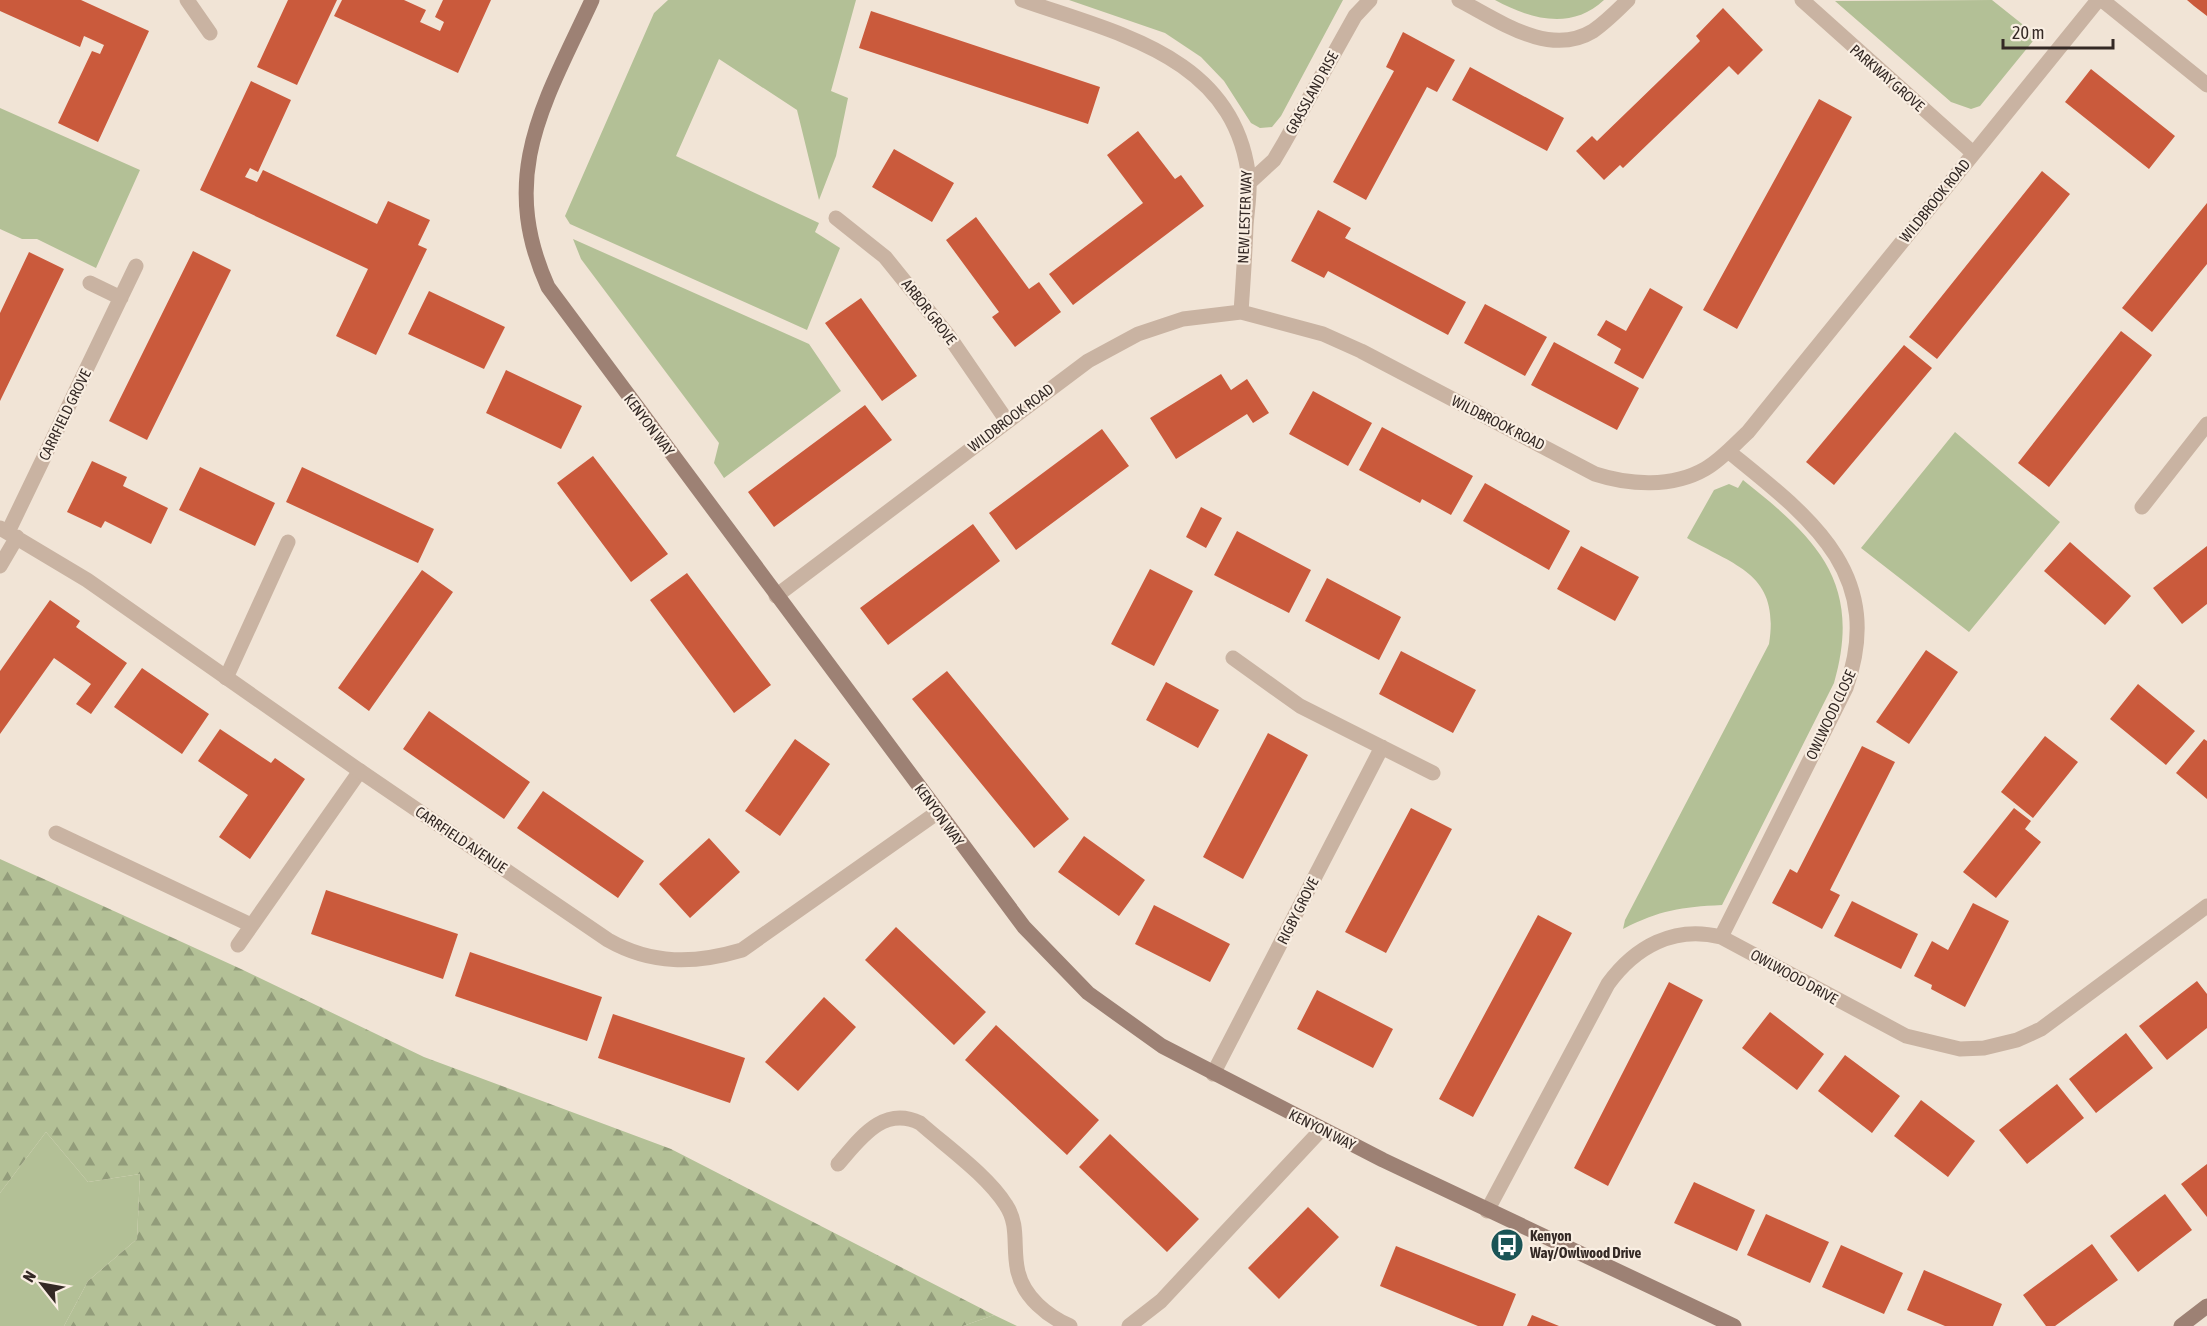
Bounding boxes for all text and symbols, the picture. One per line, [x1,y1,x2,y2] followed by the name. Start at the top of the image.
[2003,12,2112,50] scale bar
[2012,22,2044,43] text: 20 m
[1847,41,1928,115] street label: PARKWAY GROVE
[1282,48,1342,137] street label: GRASSLAND RISE
[1896,156,1973,246] street label: WILDBROOK ROAD
[1234,170,1255,264] street label: NEW LESTER WAY
[899,276,960,348] street label: ARBOR GROVE
[35,366,94,463] street label: CARRFIELD GROVE
[965,380,1057,455] street label: WILDBROOK ROAD
[621,391,678,459] street label: KENYON WAY
[1449,392,1548,453] street label: WILDBROOK ROAD
[1802,667,1859,762] street label: OWLWOOD CLOSE
[911,780,968,849] street label: KENYON WAY
[412,803,511,877] street label: CARRFIELD AVENUE
[1273,874,1322,947] street label: RIGBY GROVE
[1748,946,1841,1008] street label: OWLWOOD DRIVE
[1286,1106,1359,1154] street label: KENYON WAY
[1489,1227,1525,1263] bus stop icon: Kenyon Way/Owlwood Drive
[1529,1227,1642,1261] place label: Kenyon Way/Owlwood Drive
[12,1254,72,1314] north arrow
[19,1268,39,1285] text: N

